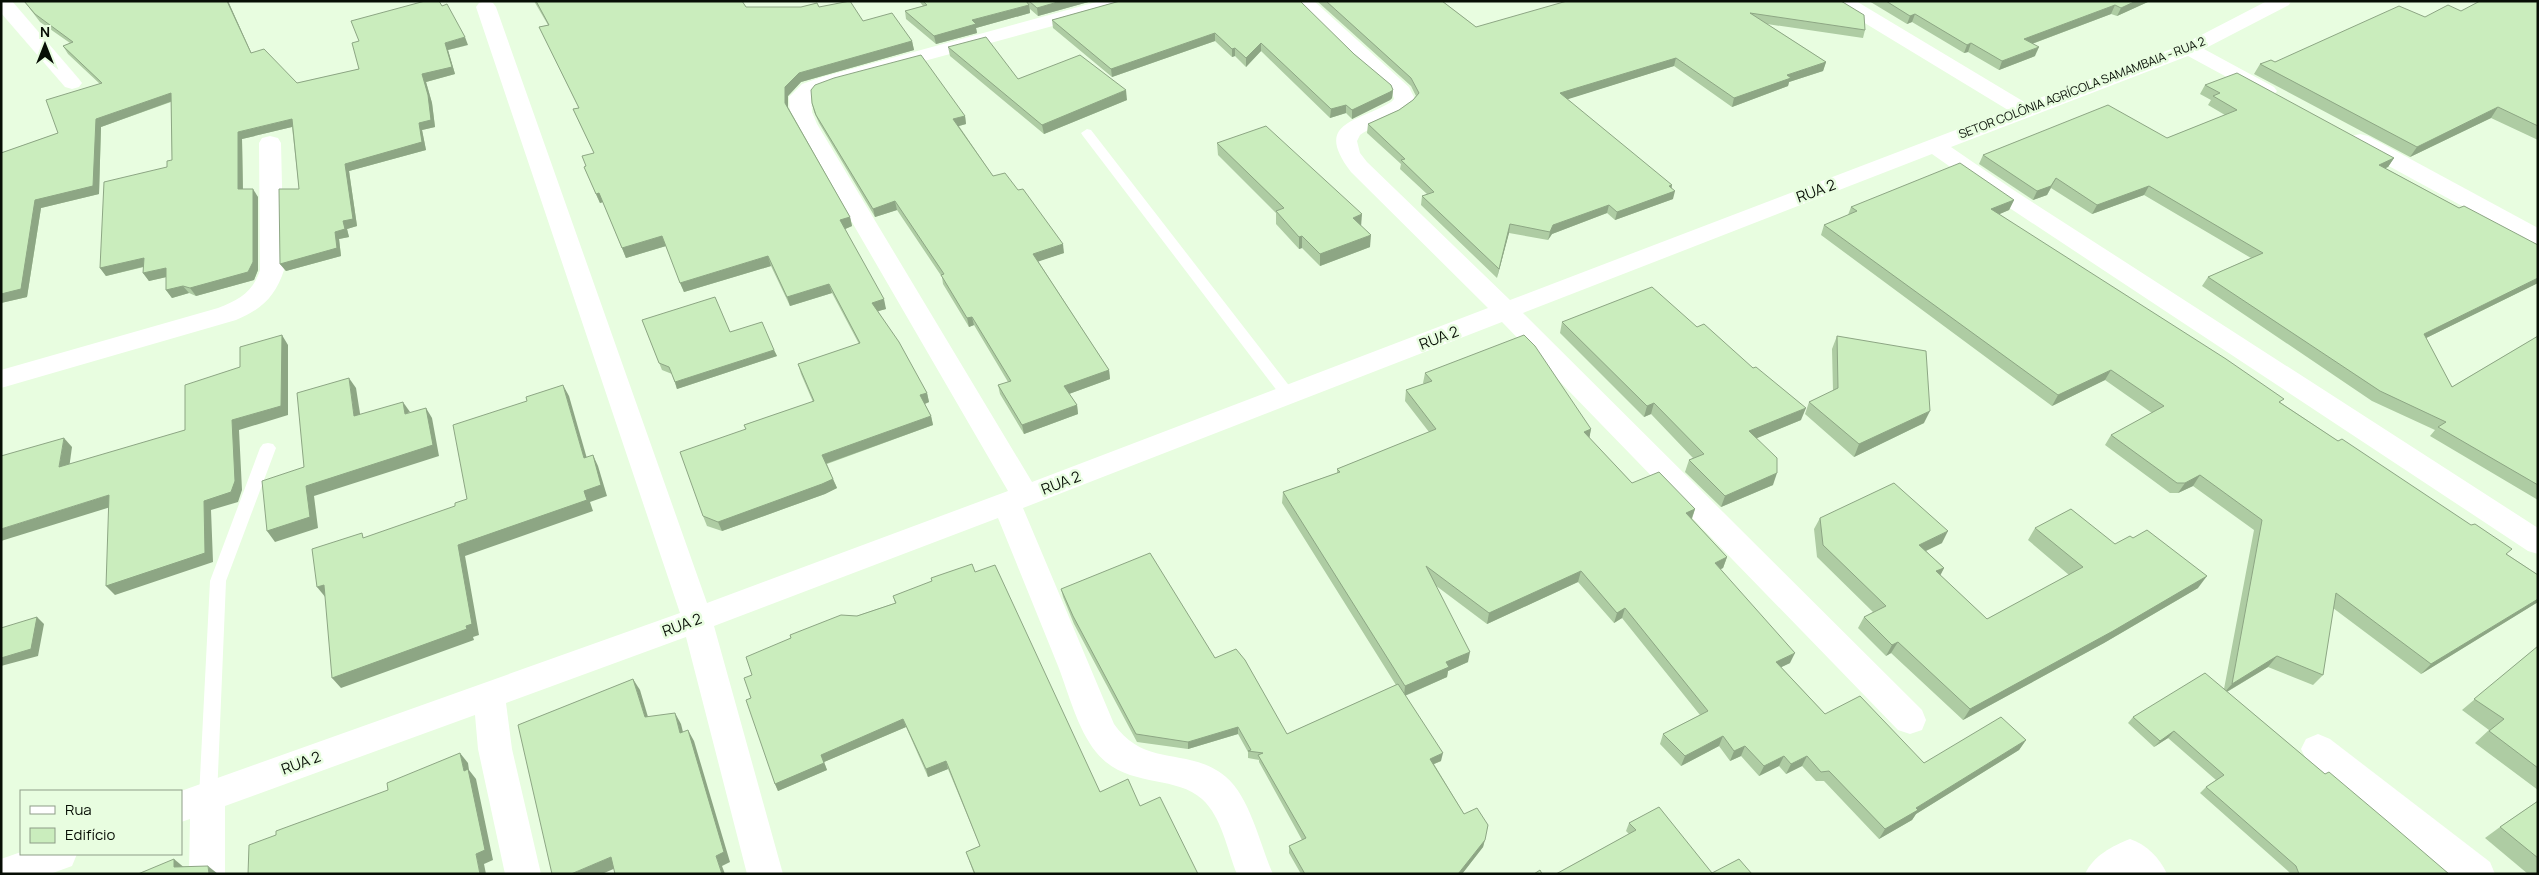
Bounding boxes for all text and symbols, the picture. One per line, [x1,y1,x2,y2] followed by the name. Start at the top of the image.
[20,20,70,70] north arrow
[40,22,50,41] text: N
[1956,32,2208,143] street label: SETOR COLÔNIA AGRÍCOLA SAMAMBAIA - RUA 2
[1793,174,1838,207] street label: RUA 2
[1416,320,1462,355] street label: RUA 2
[1038,465,1084,500] street label: RUA 2
[659,608,704,641] street label: RUA 2
[278,746,323,779] street label: RUA 2
[20,790,182,855] legend
[65,799,92,820] text: Rua
[65,824,116,845] text: Edifício

